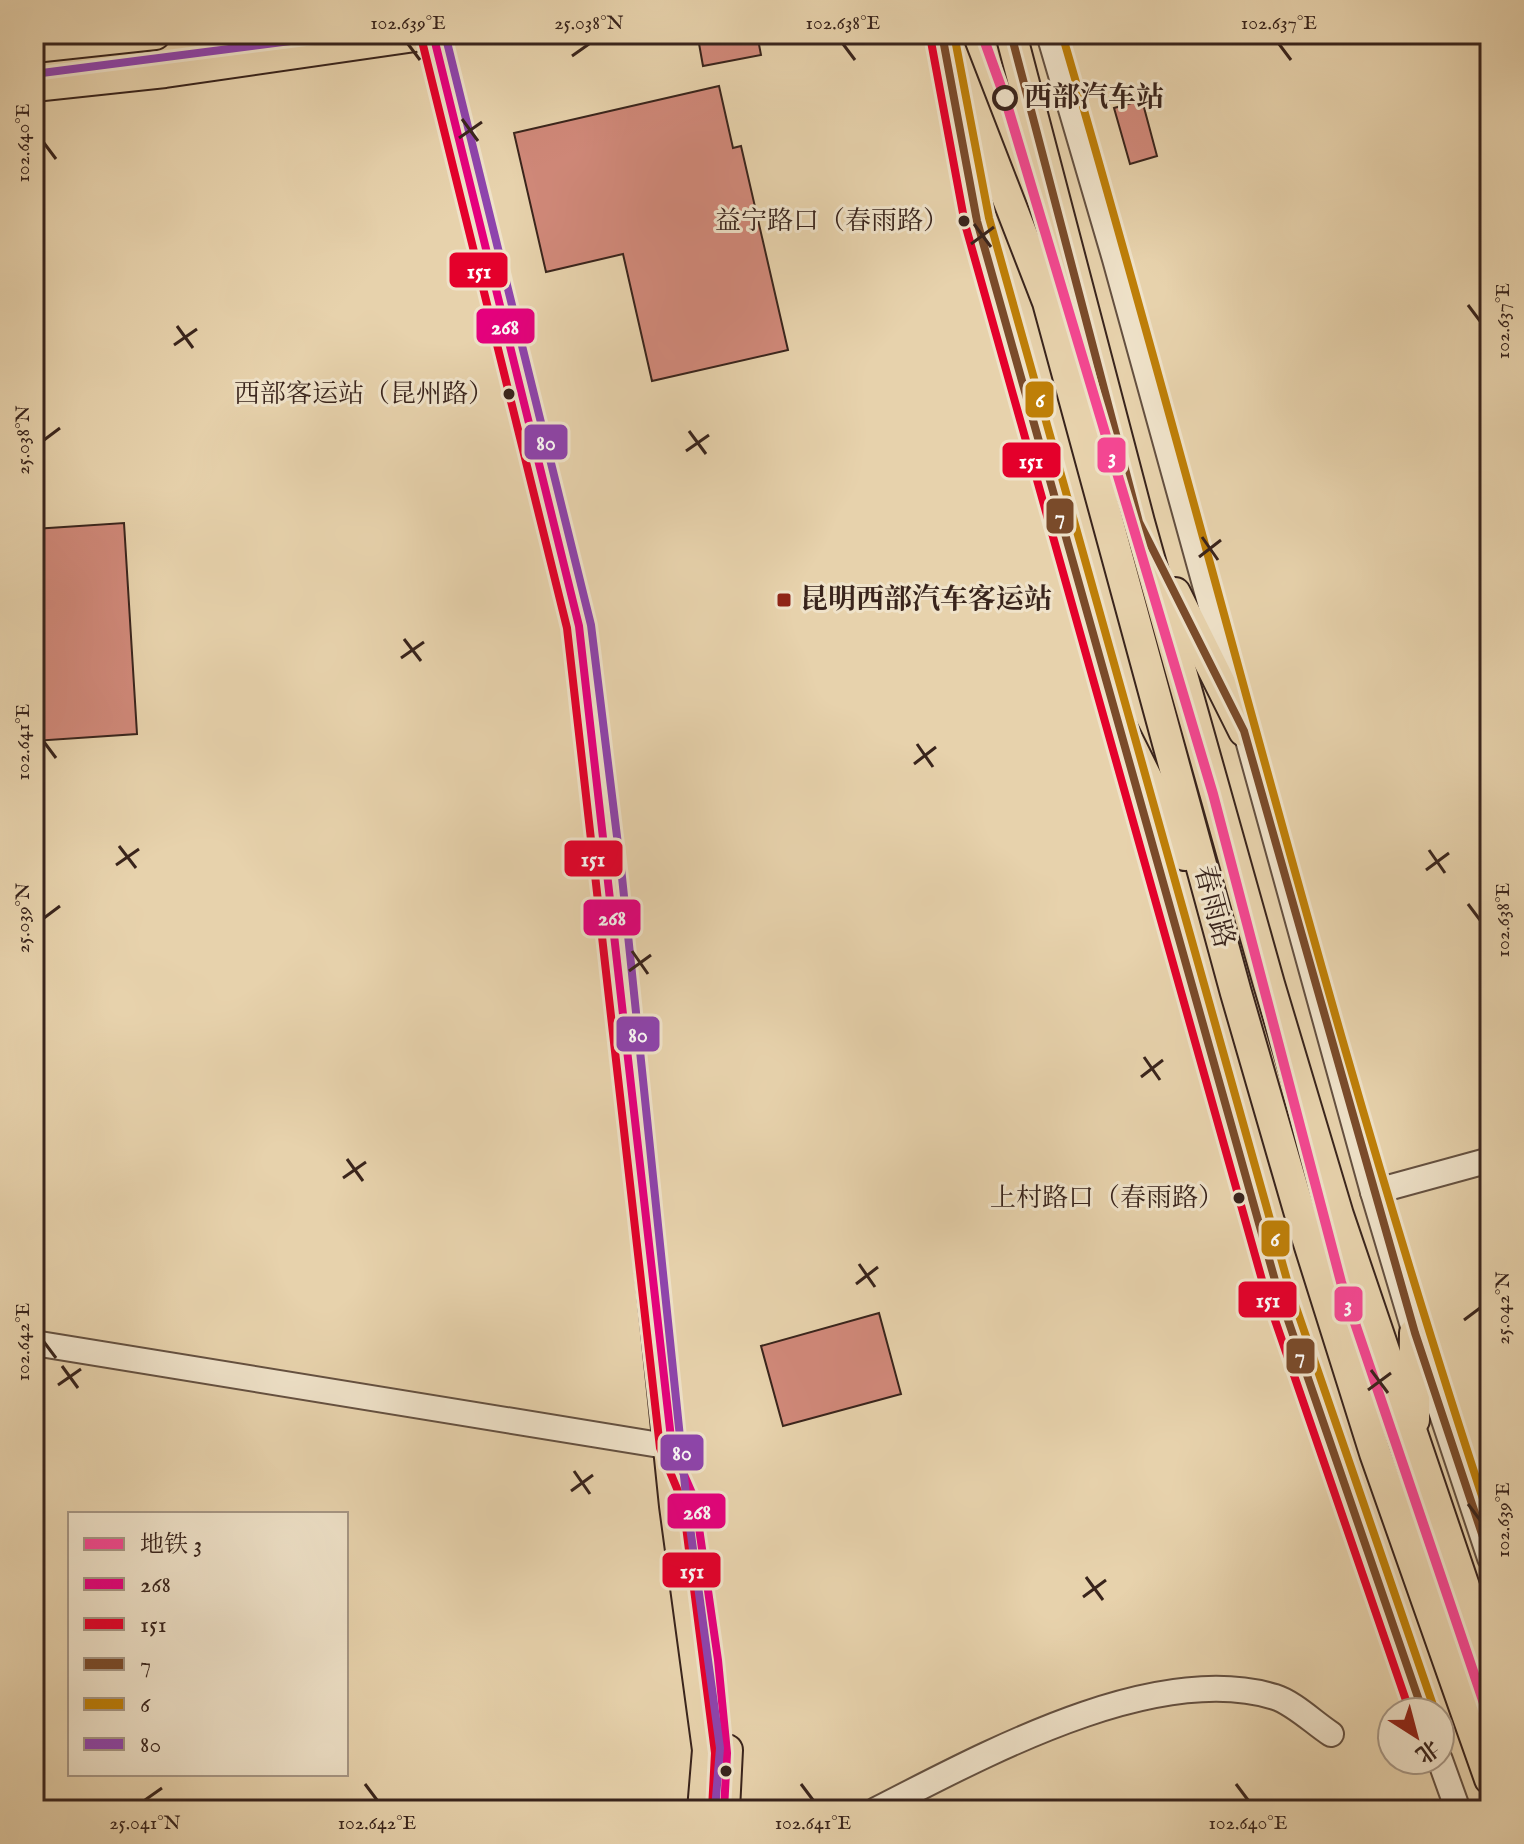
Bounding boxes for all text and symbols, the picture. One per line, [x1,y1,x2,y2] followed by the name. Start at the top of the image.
[370,11,446,36] text: 102.639°E
[554,11,624,36] text: 25.038°N
[806,11,881,36] text: 102.638°E
[1241,11,1317,36] text: 102.637°E
[1024,81,1164,116] place label: 西部汽车站
[993,86,1017,110] marker: 西部汽车站
[11,103,36,183] text: 102.640°E
[715,205,949,238] place label: 益宁路口（春雨路）
[956,213,972,229] marker: 益宁路口（春雨路）
[448,251,509,289] line badge: 151
[467,258,491,286] text: 151
[1491,283,1516,359] text: 102.637°E
[475,307,536,345] line badge: 268
[491,314,519,342] text: 268
[234,378,494,411] place label: 西部客运站（昆州路）
[1024,380,1055,419] line badge: 6
[501,386,517,402] marker: 西部客运站（昆州路）
[1035,387,1046,415] text: 6
[11,405,36,475] text: 25.038°N
[523,423,569,461] line badge: 80
[536,430,556,458] text: 80
[1096,436,1127,474] line badge: 3
[1001,441,1062,479] line badge: 151
[1108,443,1116,471] text: 3
[1019,448,1043,476] text: 151
[1045,497,1075,535] line badge: 7
[1055,504,1065,532] text: 7
[800,583,1052,618] place label: 昆明西部汽车客运站
[775,591,793,609] marker: 昆明西部汽车客运站
[11,703,36,780] text: 102.641°E
[563,839,624,878] line badge: 151
[581,846,605,874] text: 151
[1185,862,1241,952] street label: 春雨路
[1491,882,1516,957] text: 102.638°E
[11,883,36,953] text: 25.039°N
[582,898,642,937] line badge: 268
[598,905,626,933] text: 268
[615,1015,661,1053] line badge: 80
[628,1022,648,1050] text: 80
[990,1182,1224,1215] place label: 上村路口（春雨路）
[1231,1190,1247,1206] marker: 上村路口（春雨路）
[1260,1219,1291,1258] line badge: 6
[1270,1226,1281,1254] text: 6
[1491,1271,1516,1345] text: 25.042°N
[1237,1280,1298,1319] line badge: 151
[1333,1285,1364,1323] line badge: 3
[1256,1287,1280,1315] text: 151
[1344,1291,1352,1319] text: 3
[11,1303,36,1381] text: 102.642°E
[1285,1337,1316,1375] line badge: 7
[1295,1343,1305,1371] text: 7
[659,1433,705,1472] line badge: 80
[672,1440,692,1468] text: 80
[1491,1482,1516,1558] text: 102.639°E
[666,1492,727,1530] line badge: 268
[683,1499,711,1527] text: 268
[68,1512,348,1776] legend
[140,1530,202,1561] text: 地铁 3
[661,1551,722,1589] line badge: 151
[680,1558,704,1586] text: 151
[140,1570,171,1601] text: 268
[140,1610,167,1641] text: 151
[140,1650,151,1681] text: 7
[140,1690,151,1721] text: 6
[1376,1696,1456,1776] north arrow
[140,1730,161,1761] text: 80
[1409,1733,1444,1768] text: 北
[718,1763,734,1779] unlabelled marker
[109,1811,181,1836] text: 25.041°N
[338,1811,416,1836] text: 102.642°E
[775,1811,852,1836] text: 102.641°E
[1208,1811,1288,1836] text: 102.640°E

